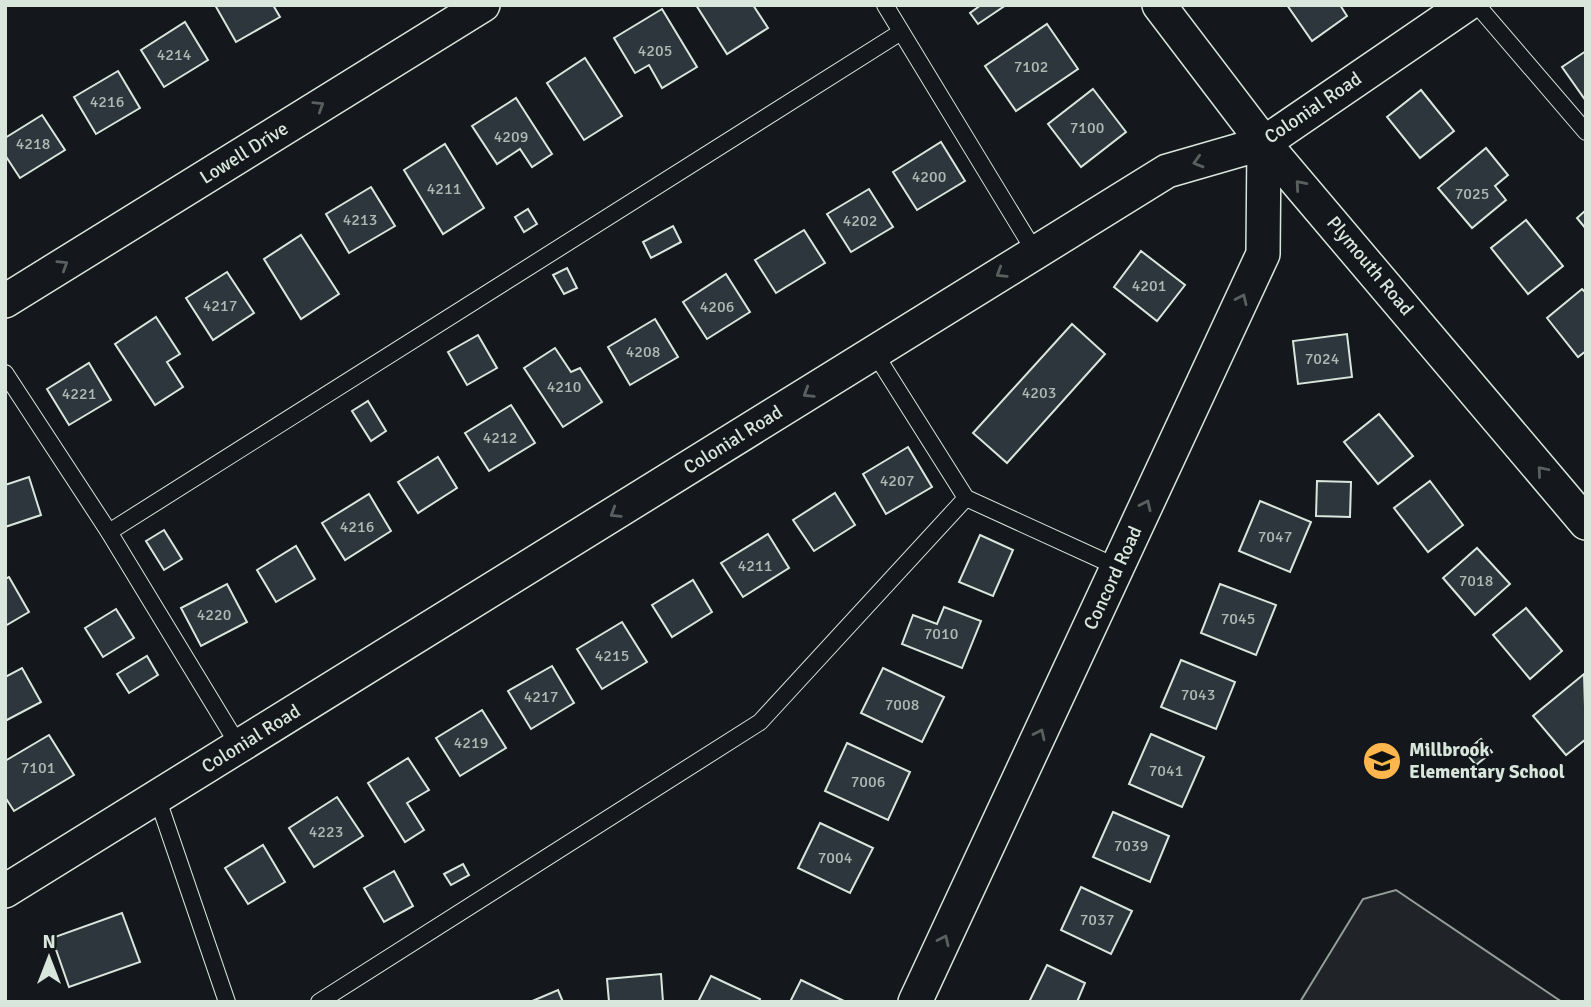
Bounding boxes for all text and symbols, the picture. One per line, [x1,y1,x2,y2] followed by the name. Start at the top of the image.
[638,41,672,61] house number: 4205
[157,45,192,65] house number: 4214
[1014,57,1048,77] house number: 7102
[1260,67,1366,149] street label: Colonial Road
[90,92,124,112] house number: 4216
[312,102,325,115] one-way arrow
[195,116,293,190] street label: Lowell Drive
[1070,118,1104,138] house number: 7100
[494,127,528,147] house number: 4209
[16,134,50,154] house number: 4218
[1192,153,1204,168] one-way arrow
[912,167,946,187] house number: 4200
[427,179,461,199] house number: 4211
[1296,180,1308,193] one-way arrow
[1455,184,1489,204] house number: 7025
[343,210,377,230] house number: 4213
[843,211,877,231] house number: 4202
[1322,211,1418,321] street label: Plymouth Road
[56,260,69,273] one-way arrow
[996,265,1009,278] one-way arrow
[1132,276,1166,296] house number: 4201
[1234,294,1248,306] one-way arrow
[203,296,237,316] house number: 4217
[700,297,734,317] house number: 4206
[626,342,660,362] house number: 4208
[1305,349,1340,369] house number: 7024
[547,377,581,397] house number: 4210
[1022,383,1056,403] house number: 4203
[62,384,96,404] house number: 4221
[802,385,815,398] one-way arrow
[679,400,787,480] street label: Colonial Road
[483,428,517,448] house number: 4212
[1538,466,1550,479] one-way arrow
[880,471,914,491] house number: 4207
[1138,500,1152,512] one-way arrow
[609,505,622,518] one-way arrow
[340,517,374,537] house number: 4216
[1078,522,1148,634] street label: Concord Road
[1258,527,1292,547] house number: 7047
[738,556,772,576] house number: 4211
[1459,571,1493,591] house number: 7018
[197,605,231,625] house number: 4220
[1221,609,1255,629] house number: 7045
[924,624,958,644] house number: 7010
[595,646,629,666] house number: 4215
[1181,685,1215,705] house number: 7043
[524,687,558,707] house number: 4217
[885,695,919,715] house number: 7008
[197,699,305,779] street label: Colonial Road
[1032,729,1046,741] one-way arrow
[454,733,488,753] house number: 4219
[1409,738,1565,784] place label: Millbrook Elementary School
[1361,740,1403,782] school or university icon: Millbrook Elementary School
[21,758,55,778] house number: 7101
[1149,761,1183,781] house number: 7041
[851,772,885,792] house number: 7006
[309,822,343,842] house number: 4223
[1114,836,1148,856] house number: 7039
[818,848,853,868] house number: 7004
[1080,910,1114,930] house number: 7037
[14,923,84,993] north arrow
[42,930,56,954] text: N
[936,935,950,947] one-way arrow

